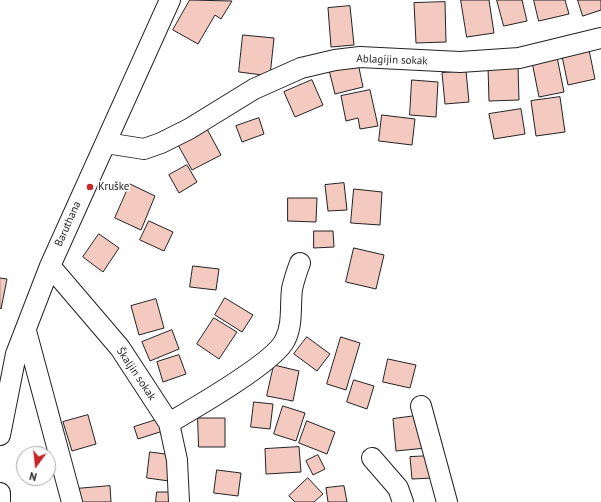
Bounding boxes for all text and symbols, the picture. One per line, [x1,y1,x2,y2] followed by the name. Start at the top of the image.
[356,52,428,68] street label: Ablagijin sokak
[98,180,129,194] place label: Kruške
[85,182,95,192] marker: Kruške
[52,199,84,249] street label: Baruthana
[113,345,159,403] street label: Škaljin sokak
[16,446,56,486] north arrow
[28,469,38,484] text: N

